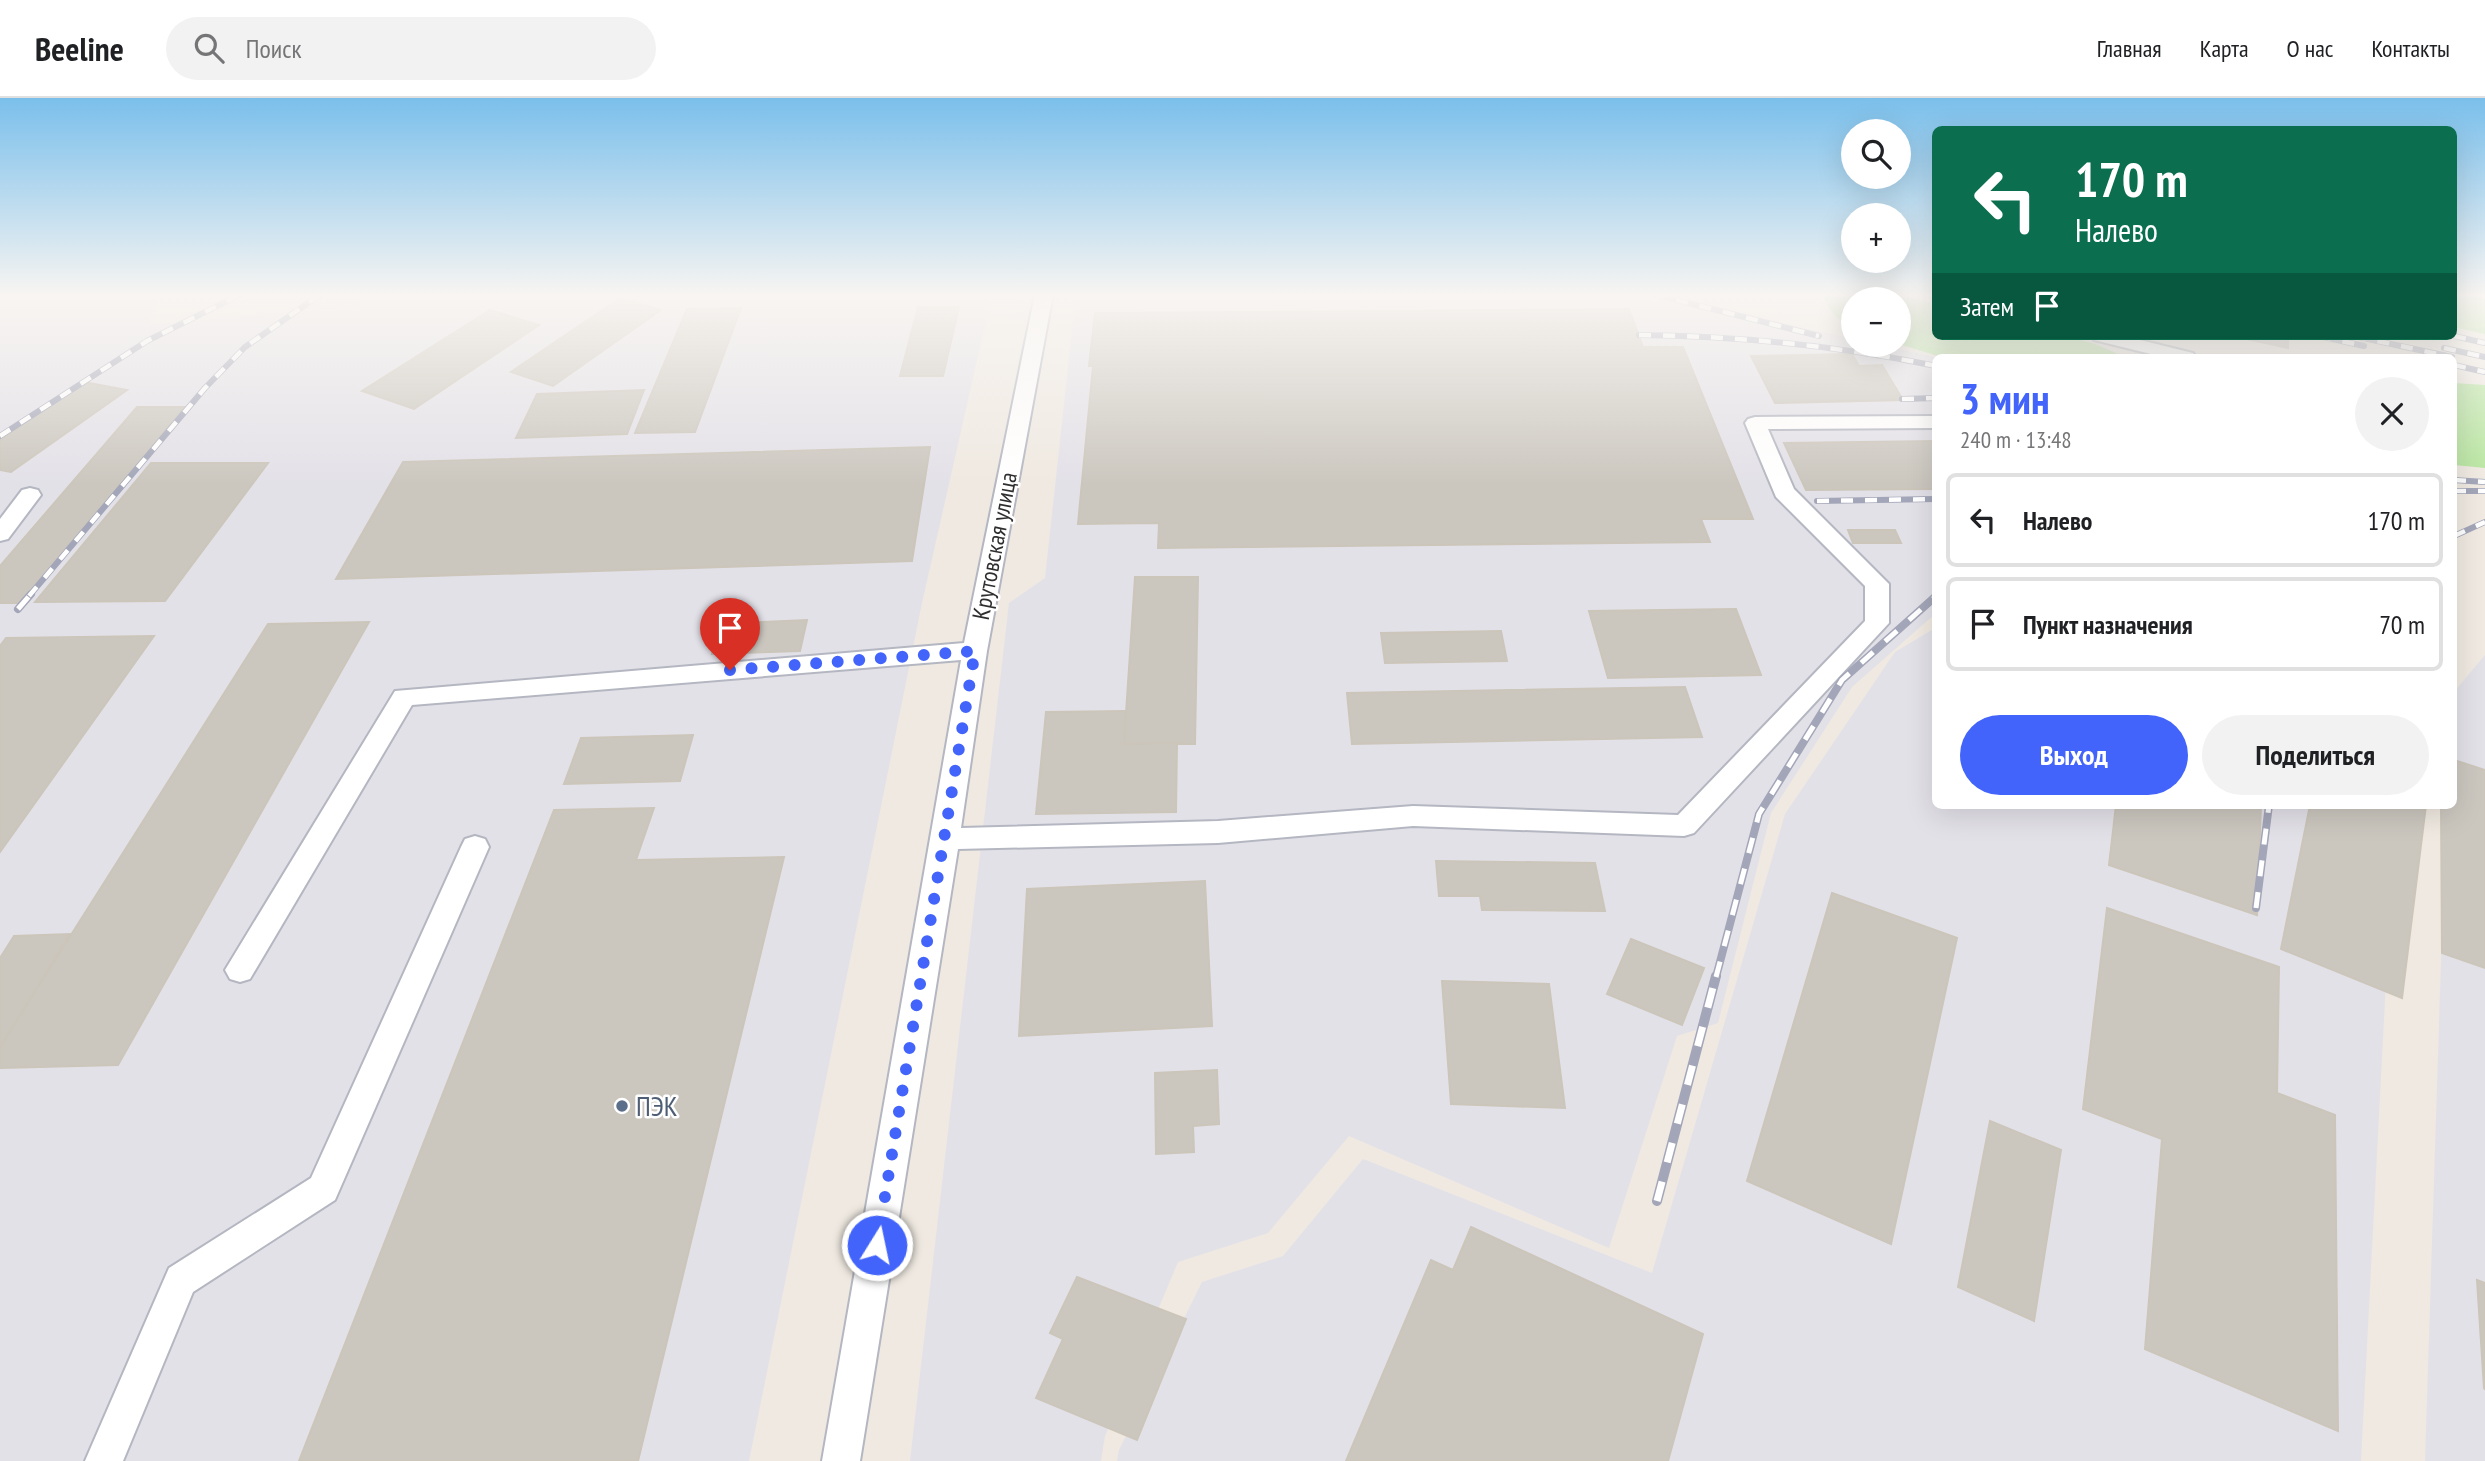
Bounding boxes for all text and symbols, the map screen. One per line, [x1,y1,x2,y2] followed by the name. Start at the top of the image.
[166,17,656,80] search box
[35,27,124,70] text: Beeline
[190,29,228,67] icon: search
[246,32,301,65] text: Поиск
[2097,33,2162,64] text: Главная
[2200,33,2249,64] text: Карта
[2287,33,2333,64] text: О нас
[2371,33,2450,64] text: Контакты
[1841,119,1911,357] map controls
[1841,119,1911,189] button: search
[2075,147,2188,211] text: 170 m
[1960,154,2051,245] icon: left
[1841,203,1911,273] button: +
[2075,209,2158,251] text: Налево
[1841,287,1911,357] button: −
[2028,287,2066,325] icon: arrive
[1960,290,2014,323] text: Затем
[1960,371,2050,426] text: 3 мин
[2355,377,2429,451] button: close
[1960,425,2072,454] text: 240 m · 13:48
[965,470,1024,622] street label: Крутовская улица
[1964,501,2002,539] icon: left
[2023,504,2092,537] text: Налево
[2367,504,2425,537] text: 170 m
[700,598,760,670] pin
[1964,605,2002,643] icon: arrive
[2023,608,2193,641] text: Пункт назначения
[2379,608,2425,641] text: 70 m
[711,609,749,647] icon: arrive
[1960,715,2188,795] button: Выход
[2202,715,2429,795] button: Поделиться
[636,1087,678,1124] place label: ПЭК
[614,1098,630,1114] marker: ПЭК
[840,1208,914,1282] position arrow

